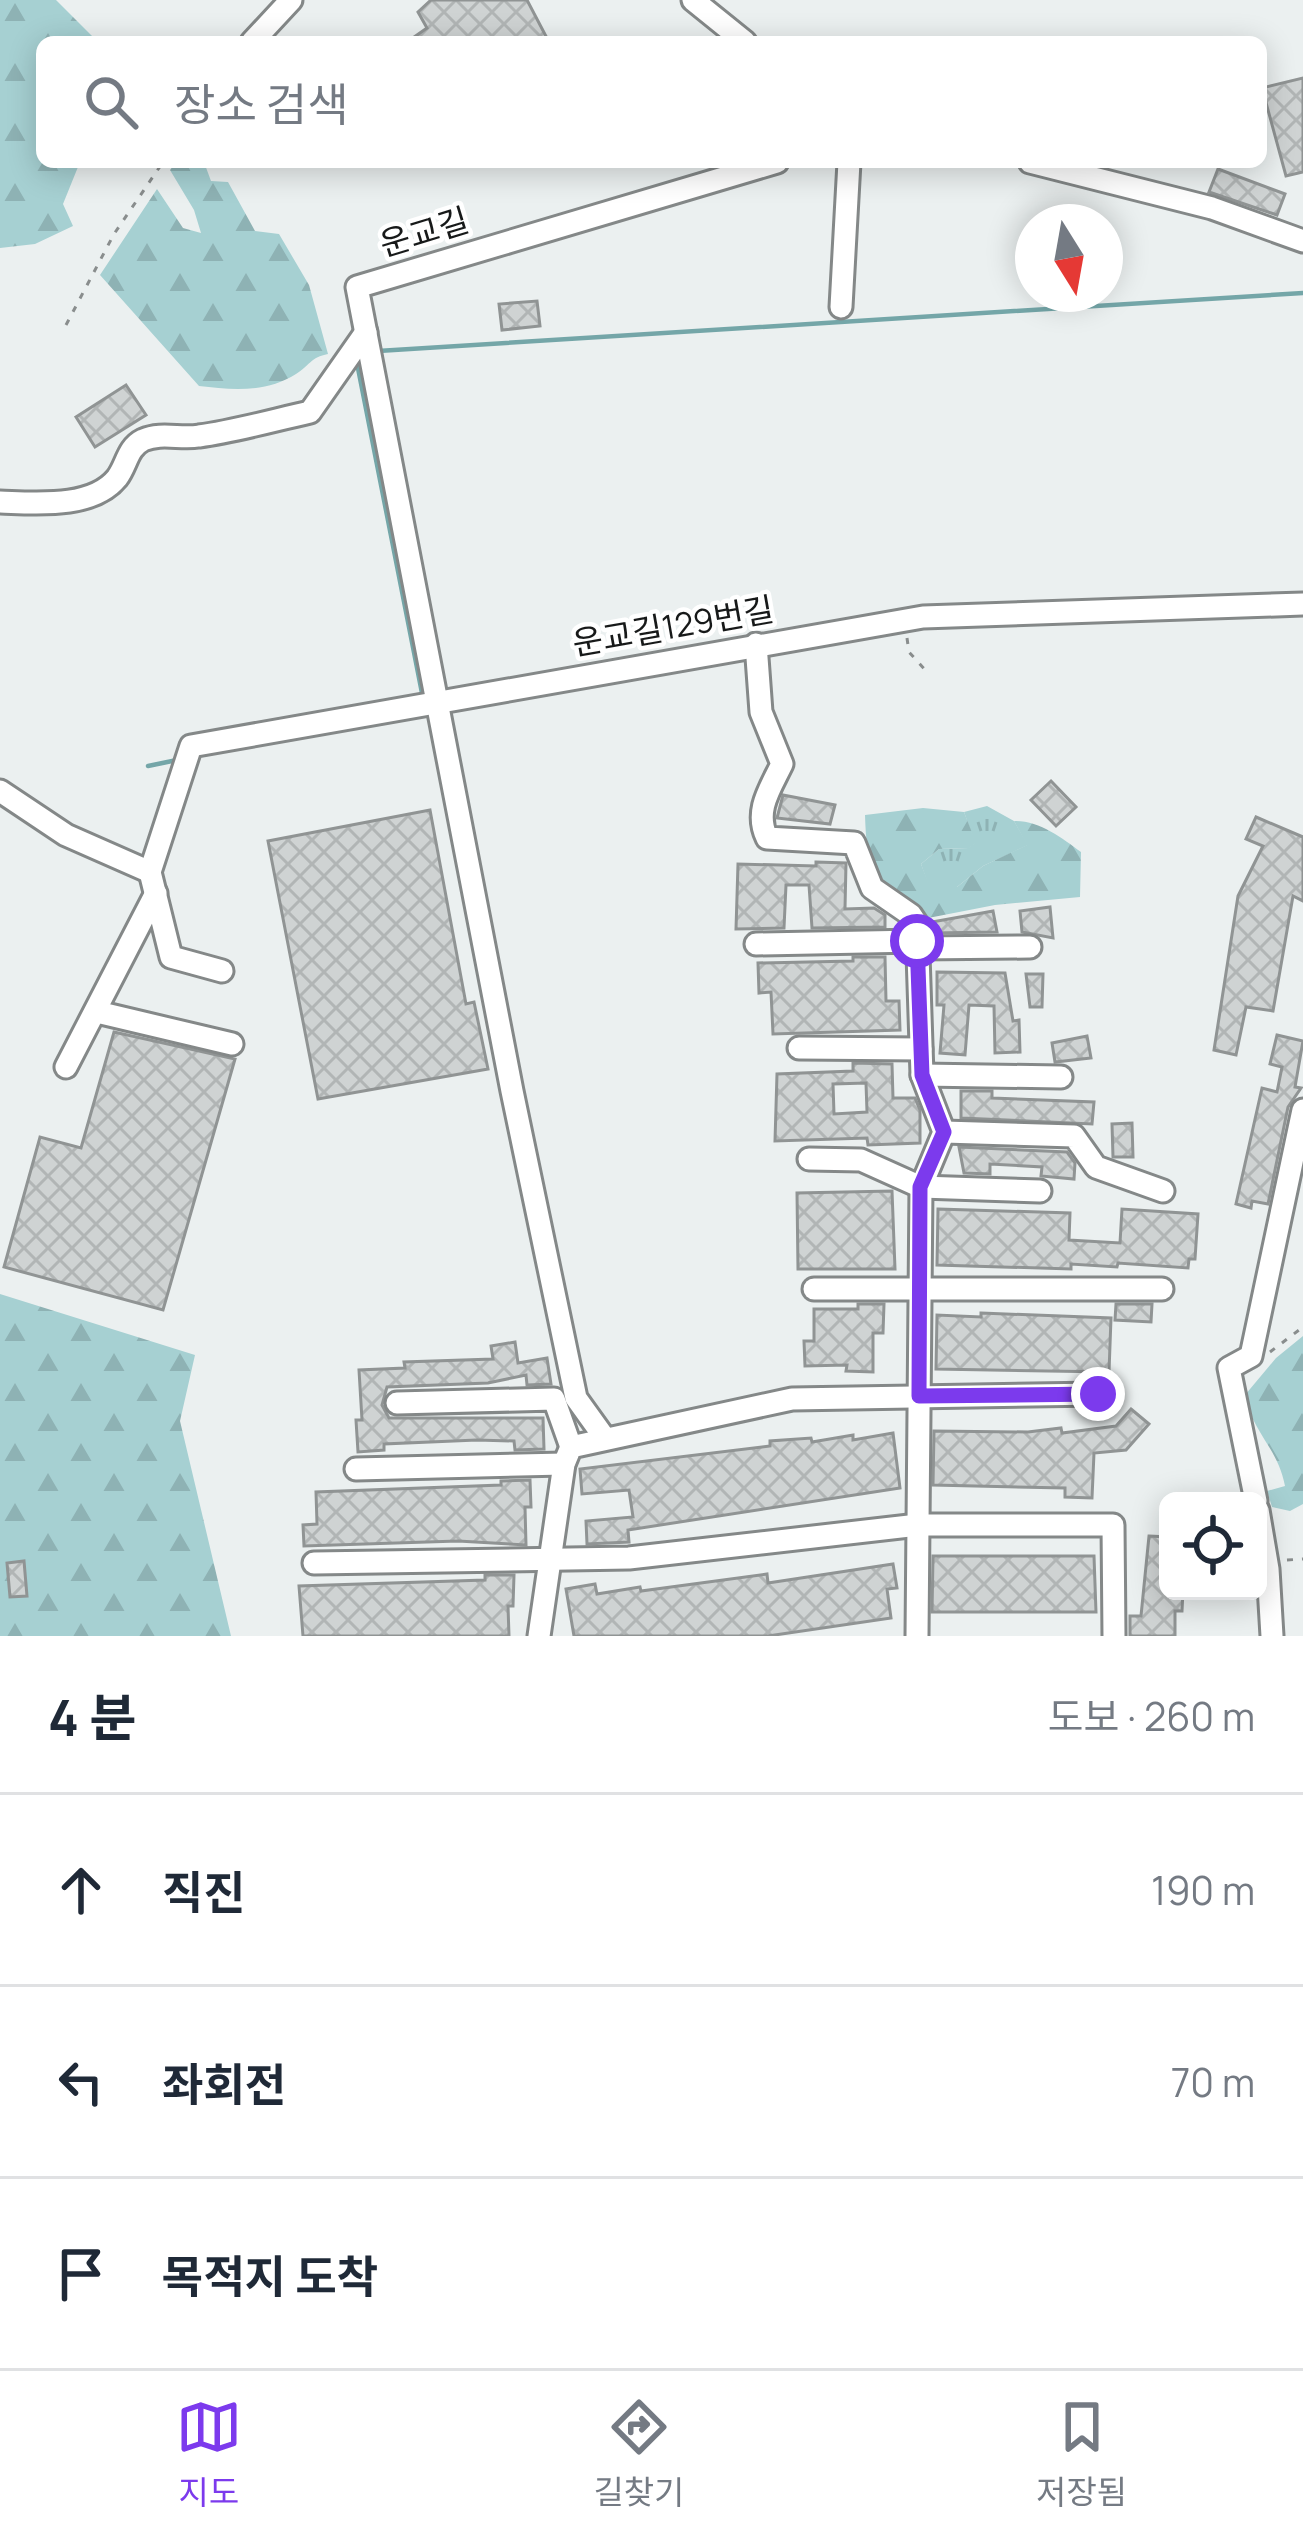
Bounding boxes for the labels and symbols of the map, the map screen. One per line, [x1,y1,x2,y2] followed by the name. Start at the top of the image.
[374,197,474,266] street label: 운교길
[1015,204,1123,312] north arrow
[569,586,777,665] street label: 운교길129번길
[890,914,944,968] route start
[1071,1367,1125,1421] route end

